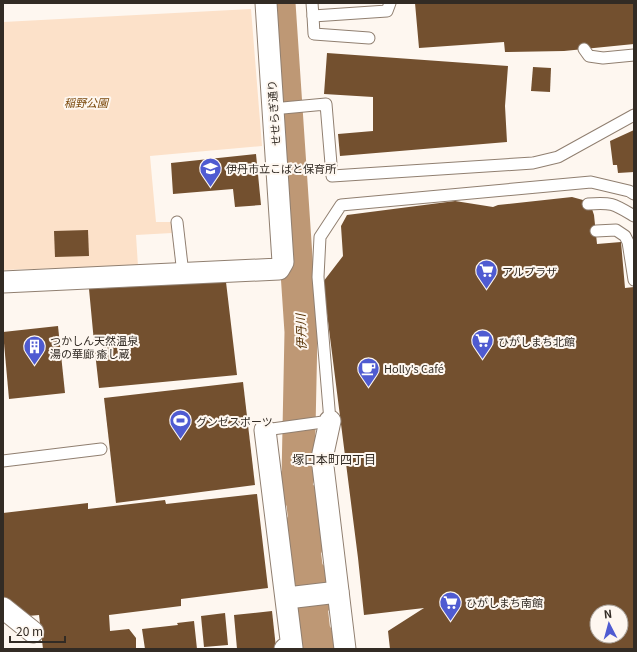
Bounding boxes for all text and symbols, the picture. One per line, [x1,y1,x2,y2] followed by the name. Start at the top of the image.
[263,80,283,146] street label: せせらぎ通り
[64,94,110,110] park label: 稲野公園
[198,155,224,188] school or university icon: 伊丹市立こばと保育所
[226,160,337,176] place label: 伊丹市立こばと保育所
[473,258,499,291] supermarket icon: アルプラザ
[502,263,557,279] place label: アルプラザ
[291,312,309,350] water label: 伊丹川
[470,328,496,361] supermarket icon: ひがしまち北館
[50,332,139,361] place label: つかしん天然温泉 湯の華廊 瘉し蔵
[21,333,47,366] building icon: つかしん天然温泉 湯の華廊 瘉し蔵
[498,333,575,349] place label: ひがしまち北館
[356,355,382,388] cafe icon: Holly's Café
[384,360,444,376] place label: Holly's Café
[167,408,193,441] sports icon: グンゼスポーツ
[196,413,273,429] place label: グンゼスポーツ
[292,450,376,467] district label: 塚口本町四丁目
[438,589,464,622] supermarket icon: ひがしまち南館
[466,594,543,610] place label: ひがしまち南館
[589,604,629,644] north arrow
[603,605,613,621] text: N
[10,618,65,644] scale bar
[16,622,43,639] text: 20 m

